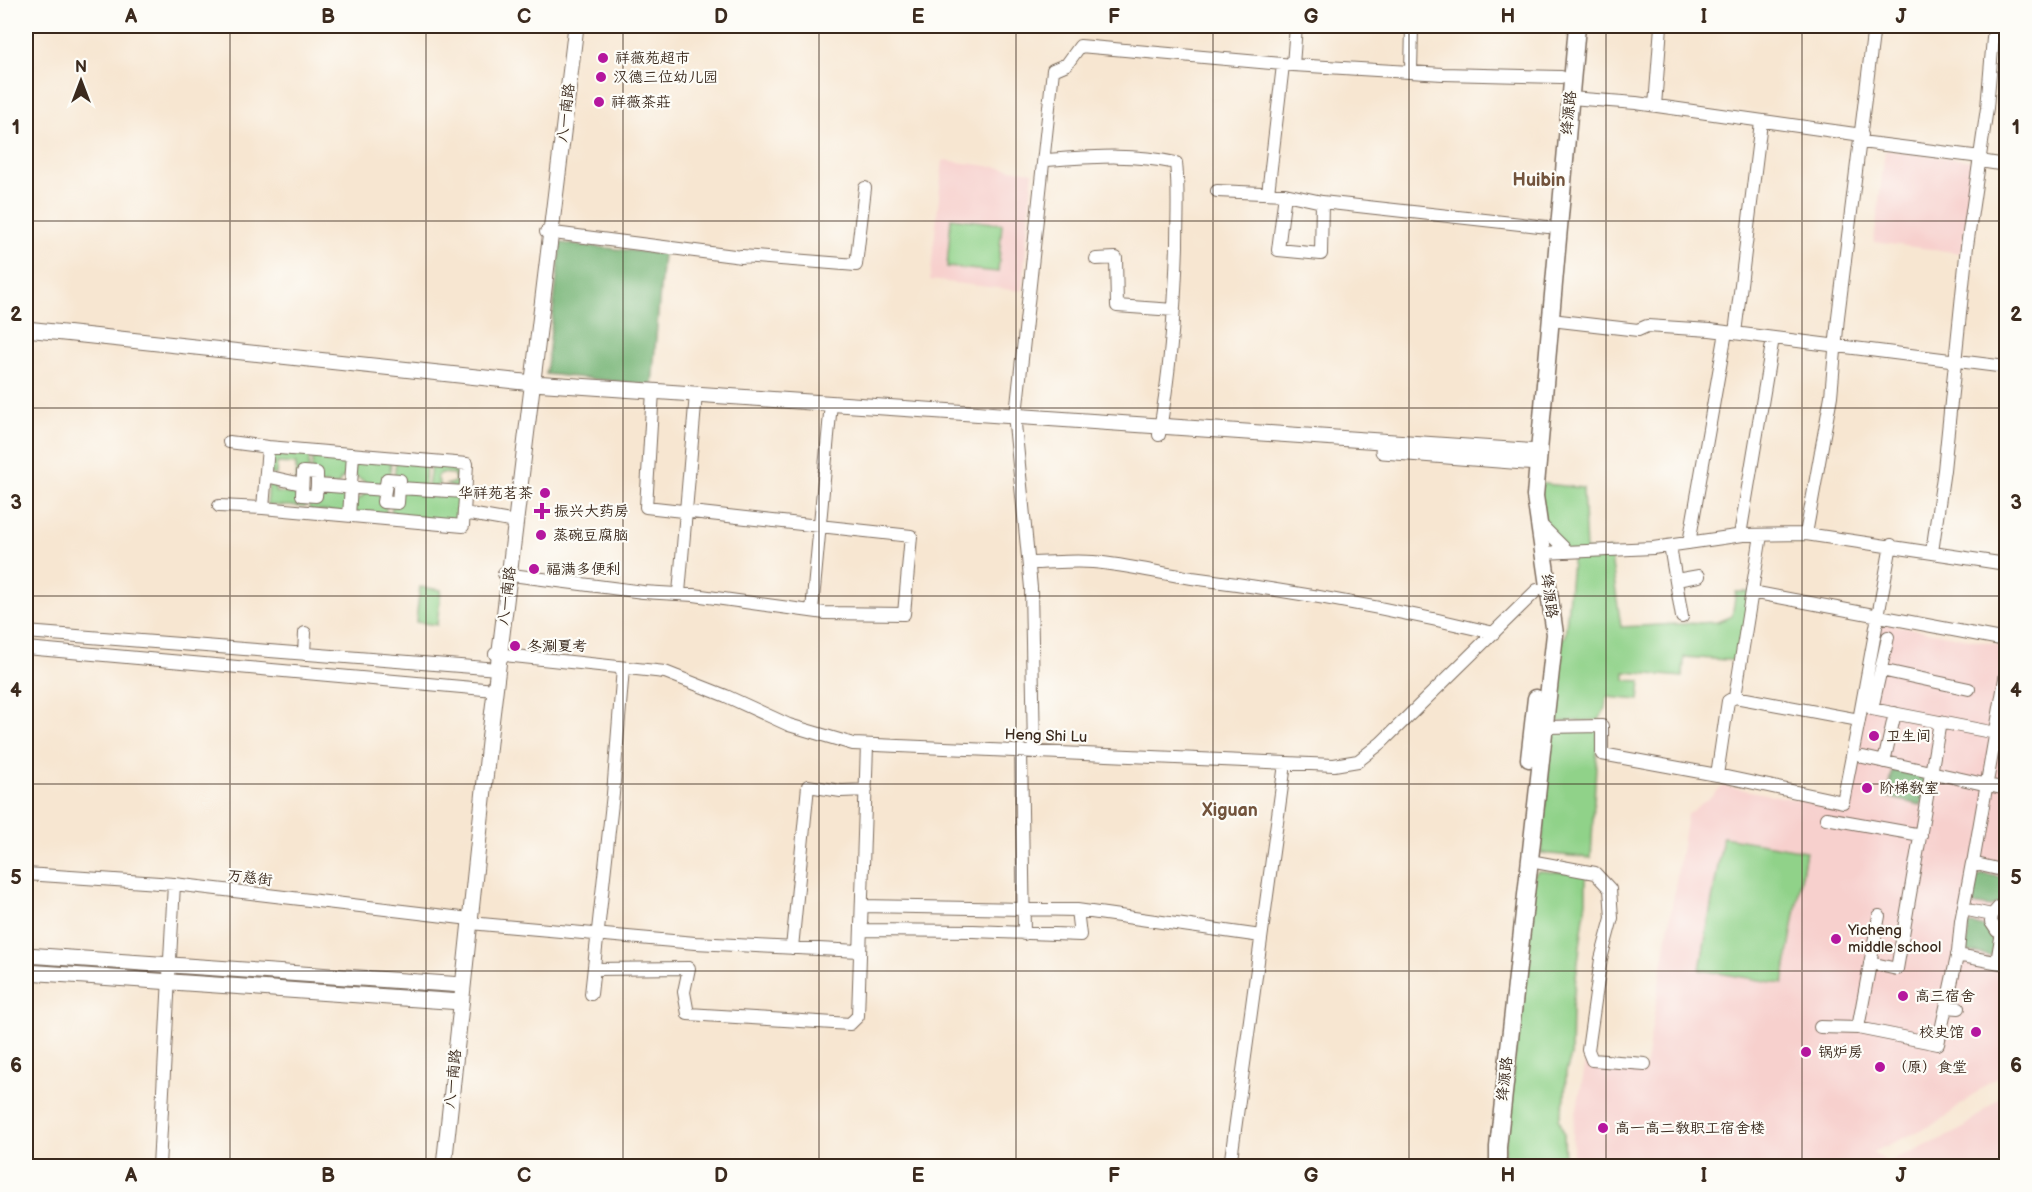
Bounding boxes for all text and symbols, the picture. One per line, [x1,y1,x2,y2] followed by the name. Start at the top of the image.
[124,5,138,29] text: A
[321,5,335,29] text: B
[517,5,531,29] text: C
[714,5,728,29] text: D
[912,5,925,29] text: E
[1108,5,1120,29] text: F
[1304,5,1319,29] text: G
[1501,5,1515,29] text: H
[1701,5,1707,29] text: I
[1896,5,1908,29] text: J
[615,49,690,68] place label: 祥薇苑超市
[51,51,111,111] north arrow
[596,51,610,65] marker: 祥薇苑超市
[75,58,87,77] text: N
[613,68,718,87] place label: 汉德三位幼儿园
[594,70,608,84] marker: 汉德三位幼儿园
[553,82,579,144] street label: 八一南路
[1558,90,1580,136] street label: 绛源路
[611,93,671,112] place label: 祥薇茶莊
[592,95,606,109] marker: 祥薇茶莊
[12,116,20,140] text: 1
[2012,116,2020,140] text: 1
[1513,170,1565,191] district label: Huibin
[10,303,22,327] text: 2
[2010,303,2022,327] text: 2
[458,484,533,503] place label: 华祥苑茗茶
[538,486,552,500] marker: 华祥苑茗茶
[10,491,22,515] text: 3
[2010,491,2022,515] text: 3
[554,502,629,521] place label: 振兴大药房
[535,504,549,518] marker: 振兴大药房
[553,526,628,545] place label: 蒸碗豆腐脑
[534,528,548,542] marker: 蒸碗豆腐脑
[546,560,621,579] place label: 福满多便利
[527,562,541,576] marker: 福满多便利
[494,565,520,627] street label: 八一南路
[1536,572,1562,620] street label: 绛源路
[527,637,587,656] place label: 冬涮夏考
[508,639,522,653] marker: 冬涮夏考
[10,679,22,703] text: 4
[2010,679,2022,703] text: 4
[1004,725,1088,747] street label: Heng Shi Lu
[1886,727,1931,746] place label: 卫生间
[1867,729,1881,743] marker: 卫生间
[1879,779,1939,798] place label: 阶梯教室
[1860,781,1874,795] marker: 阶梯教室
[1202,800,1258,821] district label: Xiguan
[10,866,22,890] text: 5
[227,866,273,890] street label: 万慈街
[2010,866,2022,890] text: 5
[1847,921,1941,957] place label: Yicheng middle school
[1829,932,1843,946] marker: Yicheng middle school
[1915,987,1975,1006] place label: 高三宿舍
[1896,989,1910,1003] marker: 高三宿舍
[1919,1023,1964,1042] place label: 校史馆
[1969,1025,1983,1039] marker: 校史馆
[1818,1043,1863,1062] place label: 锅炉房
[1799,1045,1813,1059] marker: 锅炉房
[440,1048,466,1110] street label: 八一南路
[10,1054,22,1078] text: 6
[2010,1054,2022,1078] text: 6
[1493,1056,1517,1102] street label: 绛源路
[1892,1058,1967,1077] place label: （原）食堂
[1873,1060,1887,1074] marker: （原）食堂
[1615,1119,1765,1138] place label: 高一高二教职工宿舍楼
[1596,1121,1610,1135] marker: 高一高二教职工宿舍楼
[124,1164,138,1188] text: A
[321,1164,335,1188] text: B
[517,1164,531,1188] text: C
[714,1164,728,1188] text: D
[912,1164,925,1188] text: E
[1108,1164,1120,1188] text: F
[1304,1164,1319,1188] text: G
[1501,1164,1515,1188] text: H
[1701,1164,1707,1188] text: I
[1896,1164,1908,1188] text: J

